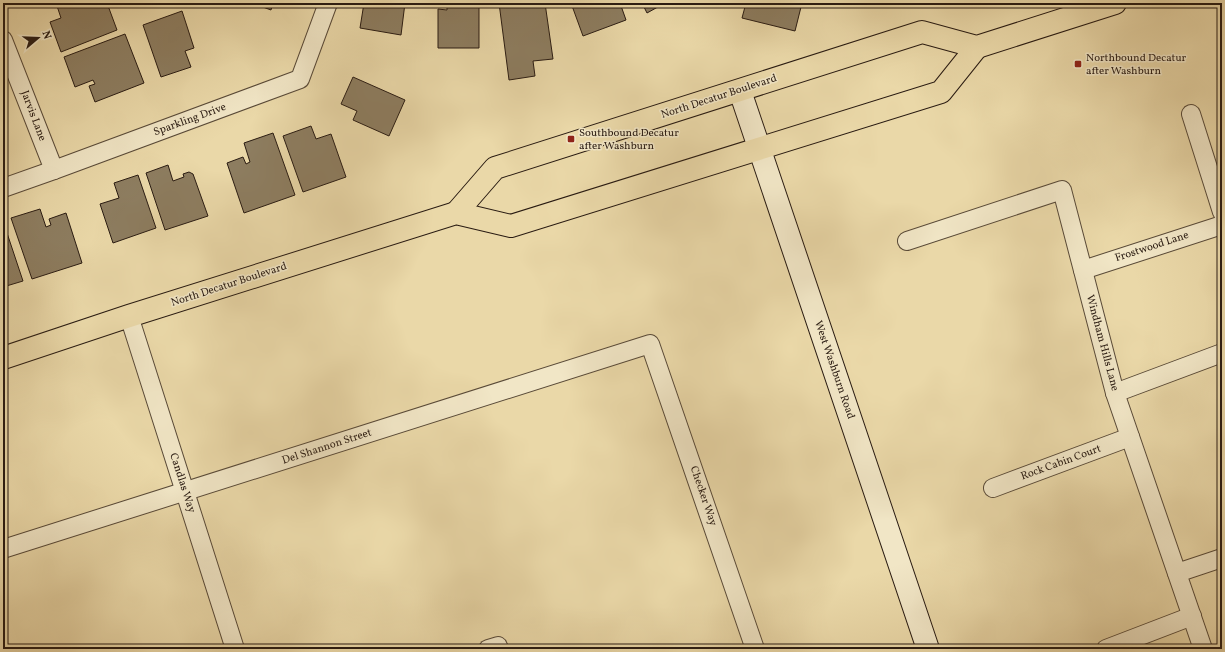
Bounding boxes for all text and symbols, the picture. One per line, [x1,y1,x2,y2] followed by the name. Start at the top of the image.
[18,18,58,58] north arrow
[38,29,54,41] text: N
[1086,51,1187,79] place label: Northbound Decatur after Washburn
[1073,59,1083,69] marker: Northbound Decatur after Washburn
[659,71,779,123] street label: North Decatur Boulevard
[16,88,50,144] street label: Jarvis Lane
[152,100,228,140] street label: Sparkling Drive
[579,126,679,154] place label: Southbound Decatur after Washburn
[566,134,576,144] marker: Southbound Decatur after Washburn
[1113,228,1191,266] street label: Frostwood Lane
[169,259,289,311] street label: North Decatur Boulevard
[1082,293,1122,393] street label: Windham Hills Lane
[810,319,858,421] street label: West Washburn Road
[280,425,374,469] street label: Del Shannon Street
[1019,441,1103,484] street label: Rock Cabin Court
[165,451,199,515] street label: Candlas Way
[686,464,720,528] street label: Checker Way

